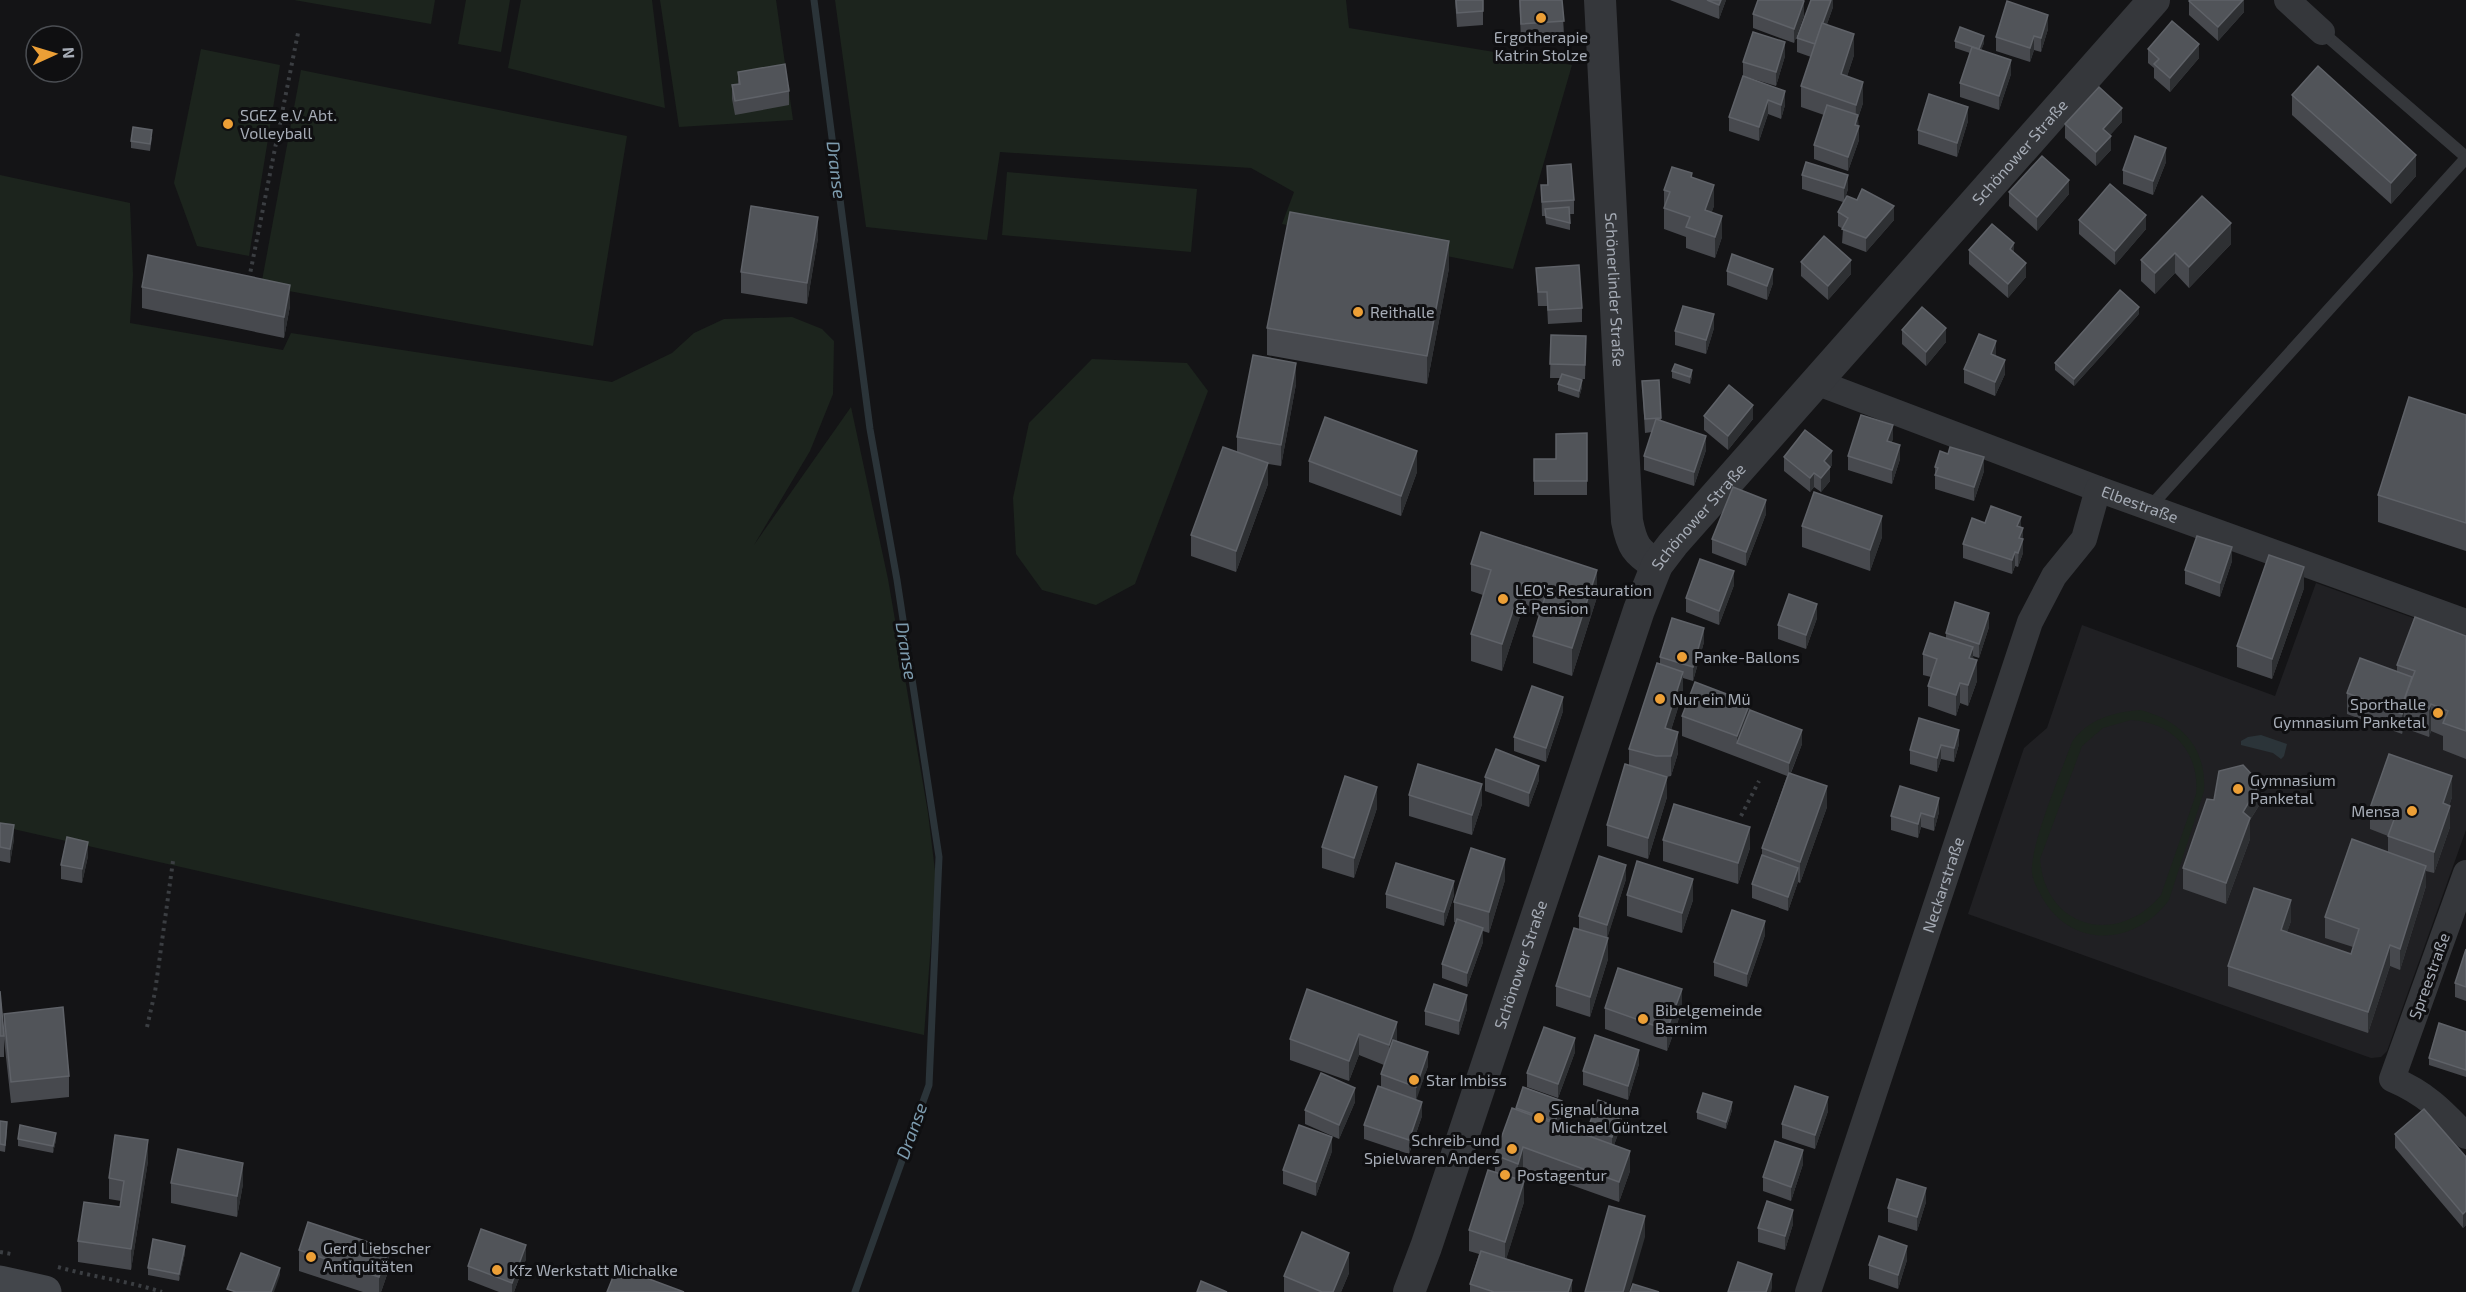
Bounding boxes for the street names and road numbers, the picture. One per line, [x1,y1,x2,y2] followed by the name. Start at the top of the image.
[1968,95,2071,208] street label: Schönower Straße
[1602,212,1629,367] street label: Schönerlinder Straße
[1647,459,1749,573] street label: Schönower Straße
[2099,481,2181,526] street label: Elbestraße
[1918,834,1967,935] street label: Neckarstraße
[1490,897,1550,1031] street label: Schönower Straße
[2404,930,2453,1022] street label: Spreestraße

